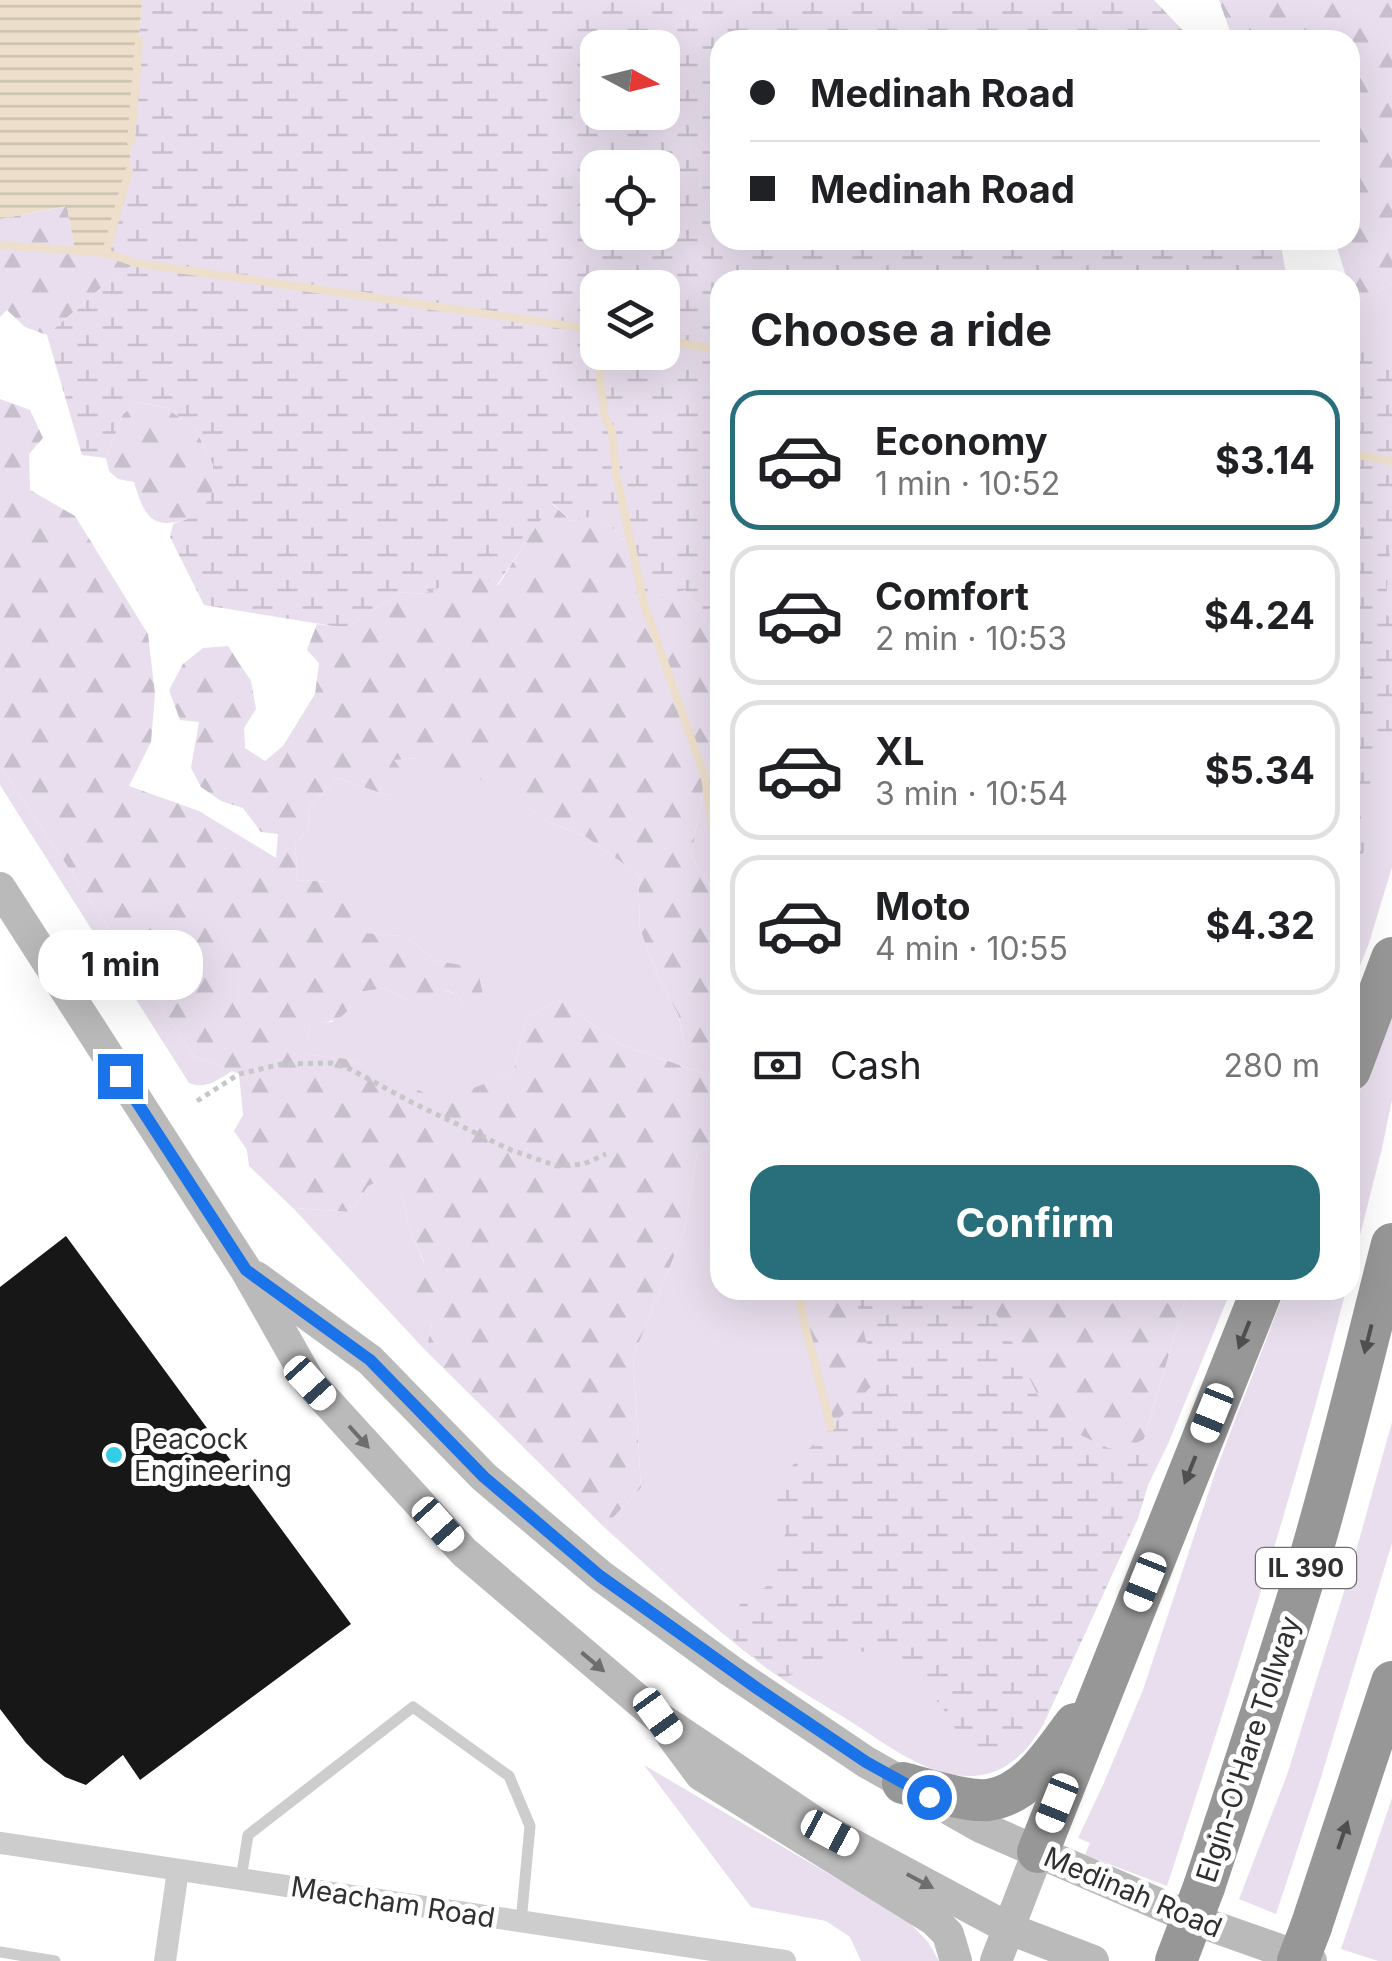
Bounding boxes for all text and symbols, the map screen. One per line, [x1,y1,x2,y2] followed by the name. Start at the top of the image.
[580,30,680,130] north arrow
[580,30,680,370] map controls
[810,70,1075,116] text: Medinah Road
[580,150,680,250] button: locate
[810,166,1075,212] text: Medinah Road
[580,270,680,370] button: layers
[750,302,1052,357] text: Choose a ride
[755,415,845,505] icon: car
[875,418,1048,464] text: Economy
[1215,437,1315,483] text: $3.14
[875,464,1060,503] text: 1 min · 10:52
[755,570,845,660] icon: car
[875,573,1029,619] text: Comfort
[1204,592,1315,638] text: $4.24
[875,619,1067,658] text: 2 min · 10:53
[755,725,845,815] icon: car
[875,728,925,774] text: XL
[1205,747,1315,793] text: $5.34
[875,774,1068,813] text: 3 min · 10:54
[755,880,845,970] icon: car
[875,883,971,929] text: Moto
[1205,902,1315,948] text: $4.32
[875,929,1068,968] text: 4 min · 10:55
[38,931,202,1001] callout: 1 min
[81,945,160,984] text: 1 min
[750,1038,805,1093] icon: cash
[830,1042,922,1088] text: Cash
[1223,1046,1320,1085] text: 280 m
[98,1054,143,1099] route end
[750,1165,1320,1280] button: Confirm
[1236,1320,1252,1350] one-way arrow
[1360,1324,1376,1355] one-way arrow
[279,1351,341,1415] car
[1187,1380,1237,1446] car
[134,1422,292,1488] place label: Peacock Engineering
[347,1425,370,1449] one-way arrow
[103,1444,125,1466] marker: Peacock Engineering
[1181,1455,1197,1485] one-way arrow
[407,1492,469,1556] car
[1256,1548,1356,1588] road number: IL 390
[1120,1549,1170,1615] car
[1189,1612,1307,1886] street label: Elgin-O'Hare Tollway
[580,1650,605,1672] one-way arrow
[628,1683,688,1749] car
[1032,1770,1082,1836] car
[907,1775,952,1820] route start
[796,1806,864,1860] car
[1336,1819,1351,1849] one-way arrow
[1039,1839,1227,1945] street label: Medinah Road
[289,1869,497,1935] street label: Meacham Road
[906,1872,935,1889] one-way arrow

